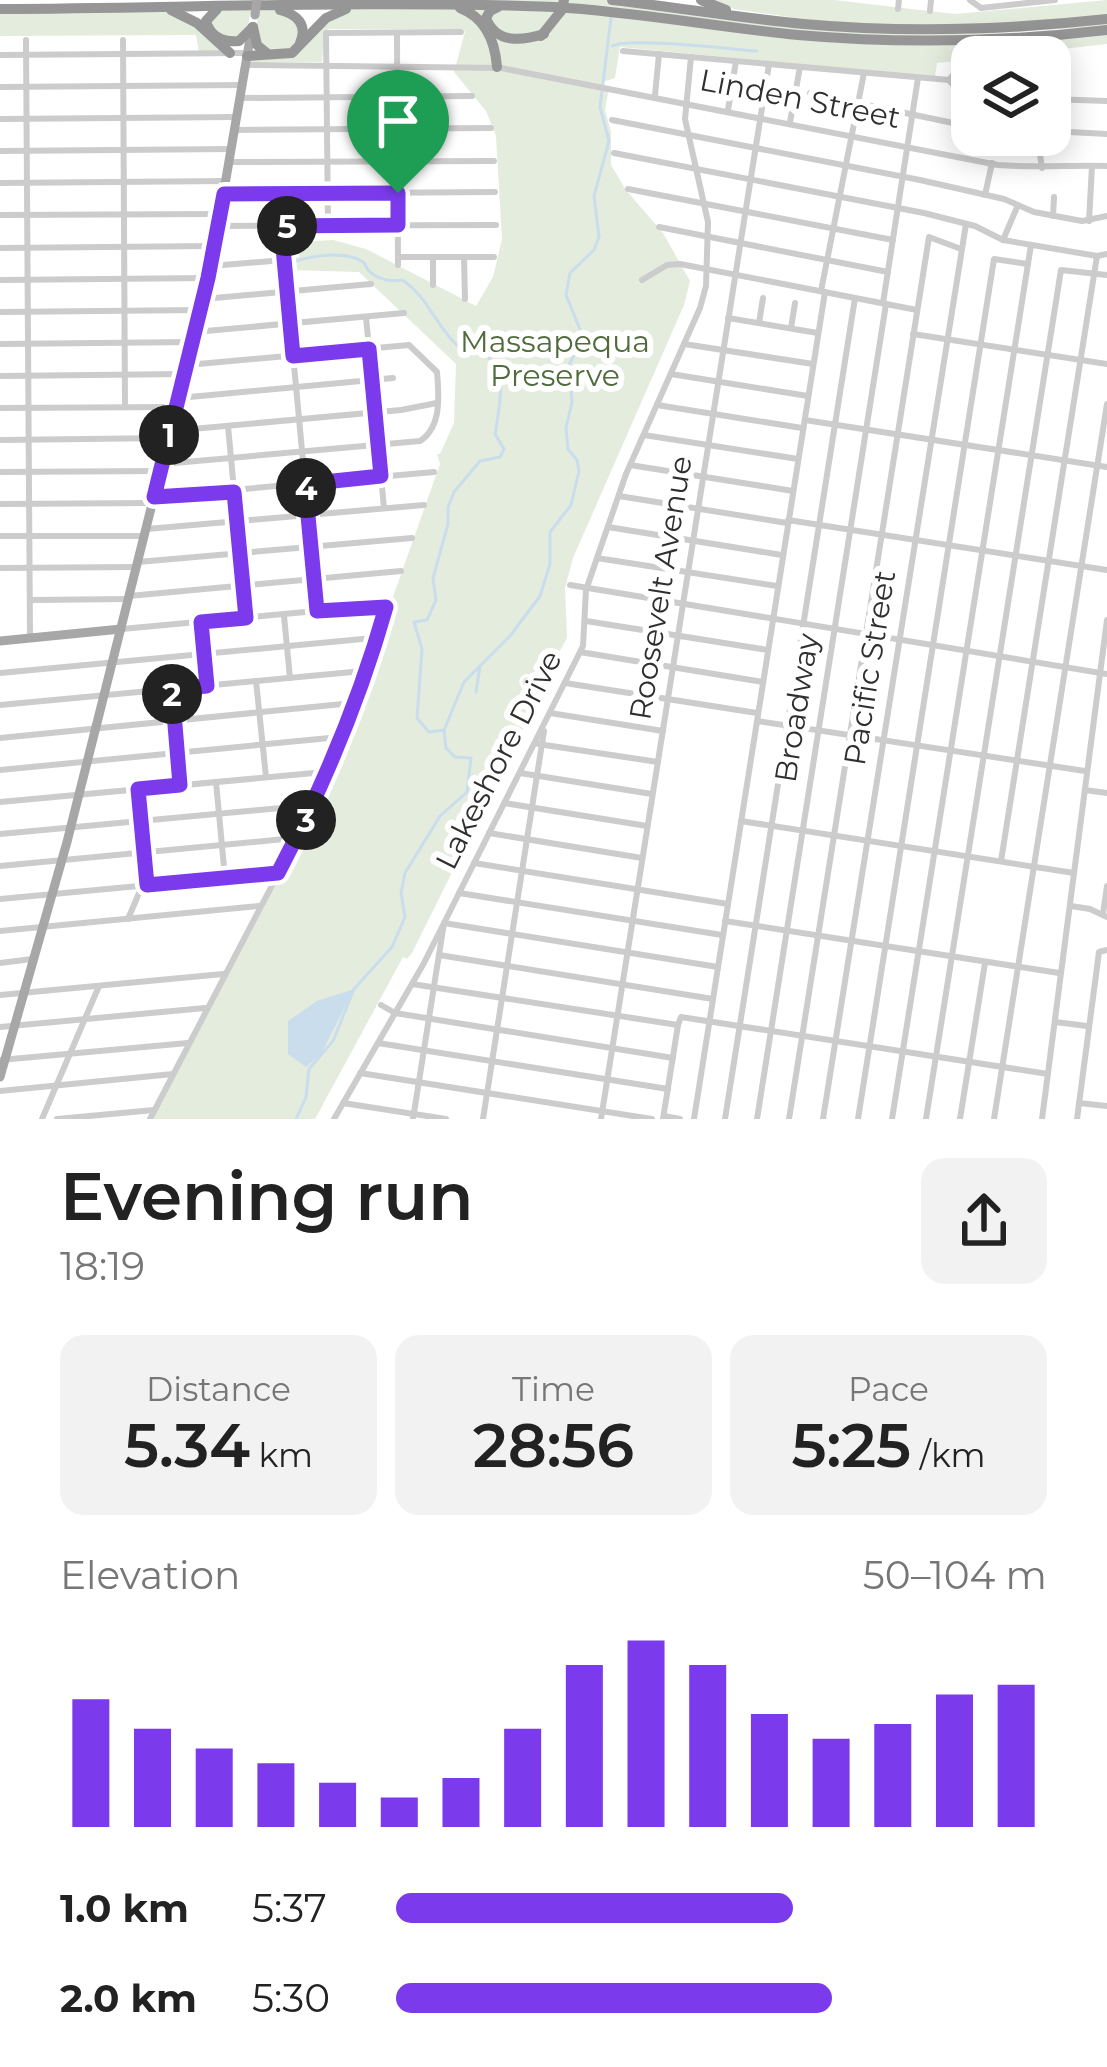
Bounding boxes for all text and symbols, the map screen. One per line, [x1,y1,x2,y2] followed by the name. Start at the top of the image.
[951,36,1071,156] map controls
[951,36,1071,156] button: layers
[697,61,903,136] street label: Linden Street
[347,70,449,193] pin
[365,88,431,154] icon: arrive
[257,196,317,256] pin: 5
[277,206,297,246] text: 5
[460,323,650,394] park label: Massapequa Preserve
[139,405,199,465] pin: 1
[163,415,175,455] text: 1
[621,453,700,723] street label: Roosevelt Avenue
[276,458,336,518] pin: 4
[295,468,317,508] text: 4
[836,568,903,768] street label: Pacific Street
[766,630,827,785] street label: Broadway
[427,644,570,875] street label: Lakeshore Drive
[142,664,202,724] pin: 2
[162,674,182,714] text: 2
[276,790,336,850] pin: 3
[296,800,316,840] text: 3
[60,1156,473,1237] text: Evening run
[921,1158,1047,1284] button: share
[60,1242,145,1290] text: 18:19
[146,1369,291,1409] text: Distance
[512,1369,595,1409] text: Time
[848,1369,929,1409] text: Pace
[124,1409,250,1482] text: 5.34
[473,1409,634,1482] text: 28:56
[791,1409,911,1482] text: 5:25
[250,1435,313,1475] text: km
[911,1435,986,1475] text: /km
[60,1551,240,1599] text: Elevation
[863,1551,1047,1599] text: 50–104 m
[60,1884,189,1932] text: 1.0 km
[252,1884,327,1932] text: 5:37
[60,1974,197,2022] text: 2.0 km
[252,1974,330,2022] text: 5:30

